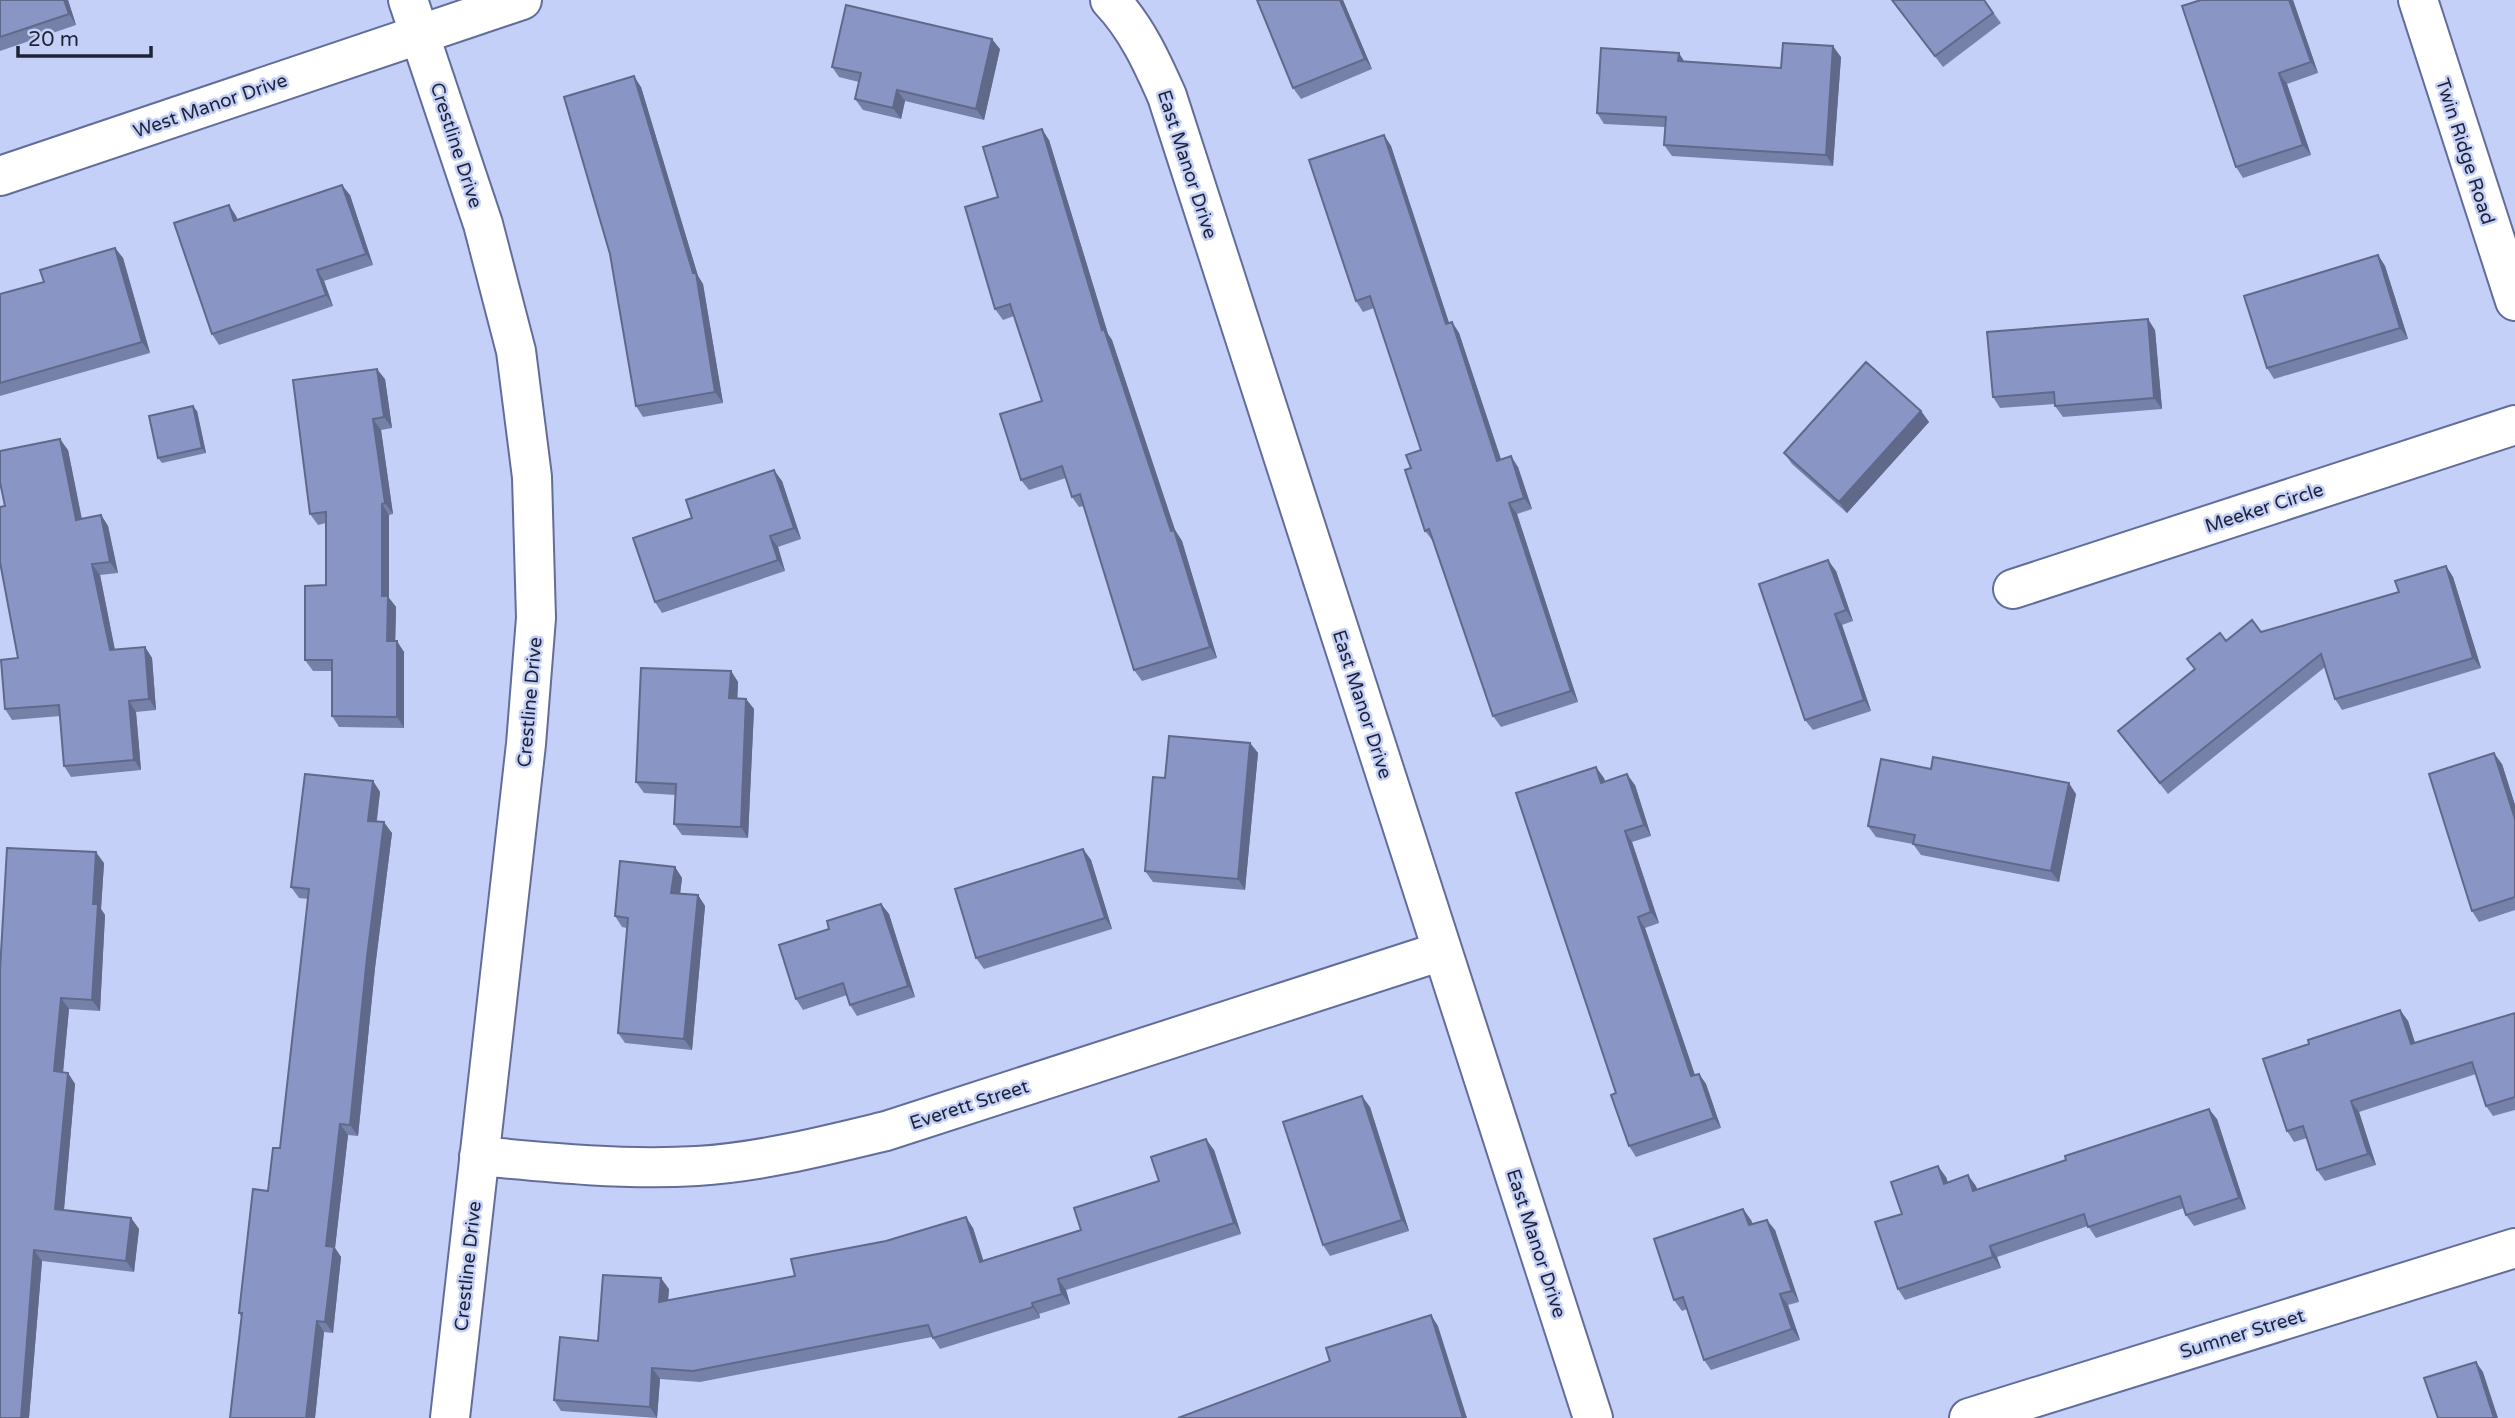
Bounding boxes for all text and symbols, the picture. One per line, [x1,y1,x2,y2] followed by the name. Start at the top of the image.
[18,14,150,58] scale bar
[28,27,79,52] text: 20 m
[130,69,290,143] street label: West Manor Drive
[2431,76,2499,227] street label: Twin Ridge Road
[425,80,487,211] street label: Crestline Drive
[1153,87,1221,241] street label: East Manor Drive
[2202,478,2326,537] street label: Meeker Circle
[1328,627,1396,781] street label: East Manor Drive
[513,636,547,768] street label: Crestline Drive
[907,1075,1032,1135] street label: Everett Street
[1502,1166,1570,1320] street label: East Manor Drive
[450,1200,486,1332] street label: Crestline Drive
[2177,1305,2307,1363] street label: Sumner Street

